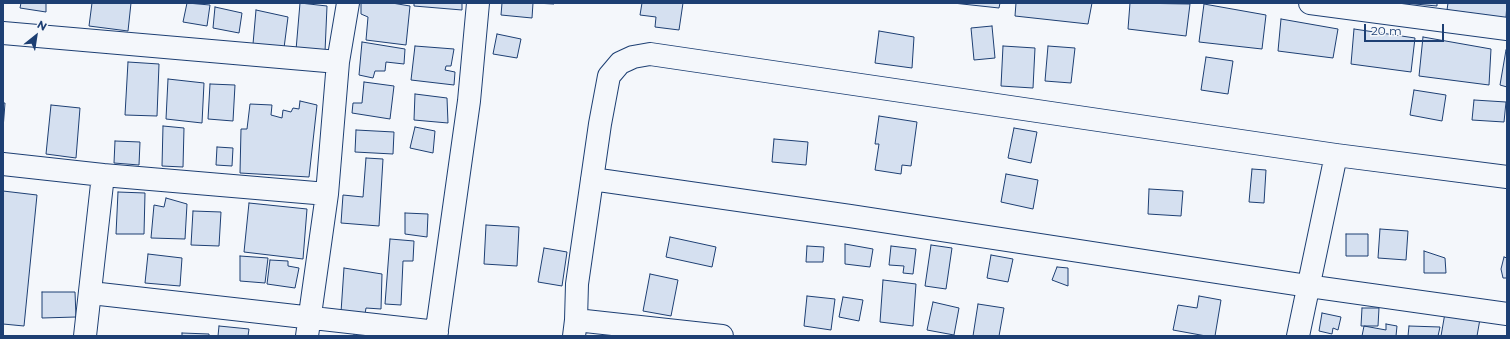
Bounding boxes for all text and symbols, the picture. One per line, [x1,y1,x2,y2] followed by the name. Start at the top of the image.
[16,16,56,56] north arrow
[1366,16,1446,42] scale bar
[35,17,49,34] text: N
[1371,23,1402,38] text: 20 m

